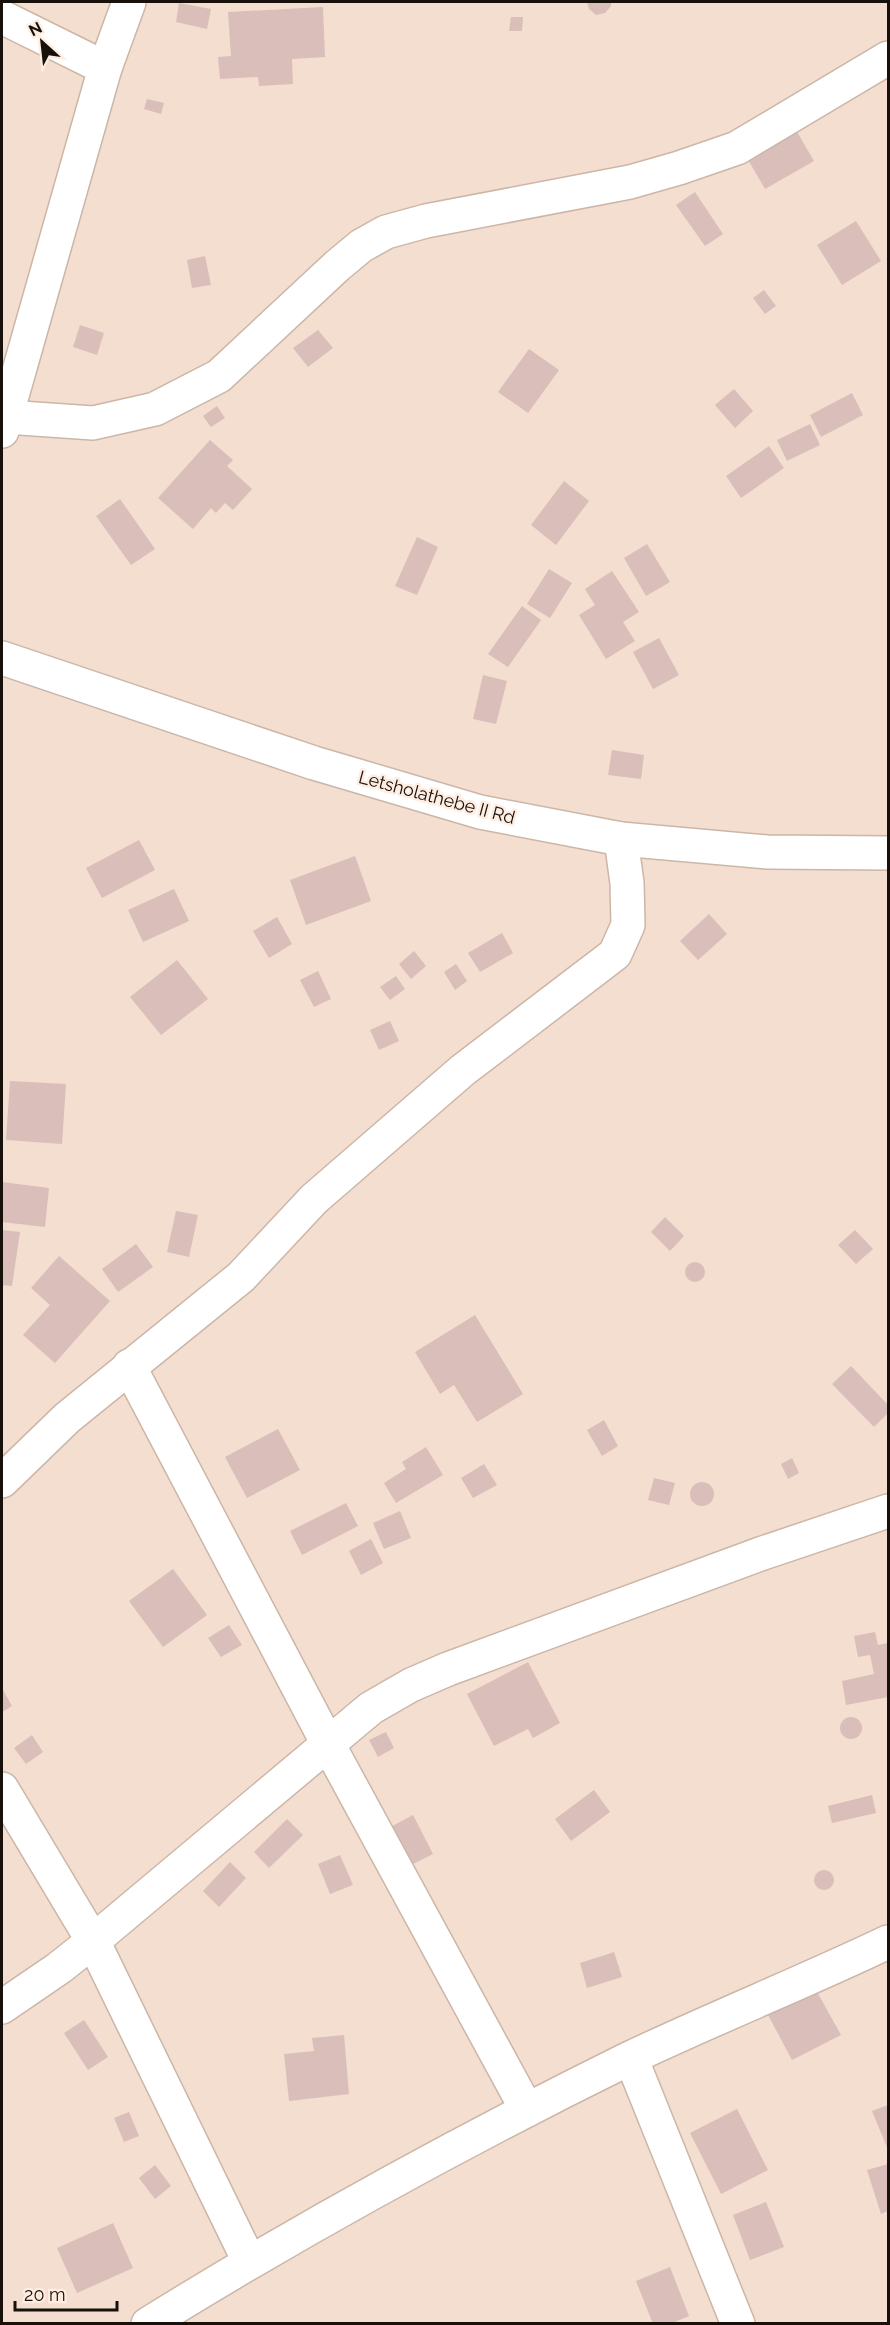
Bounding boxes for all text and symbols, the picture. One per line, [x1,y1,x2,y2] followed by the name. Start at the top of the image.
[12,12,72,72] north arrow
[26,18,45,40] text: N
[357,766,517,828] street label: Letsholathebe II Rd
[15,2274,117,2312] scale bar
[24,2284,66,2305] text: 20 m

